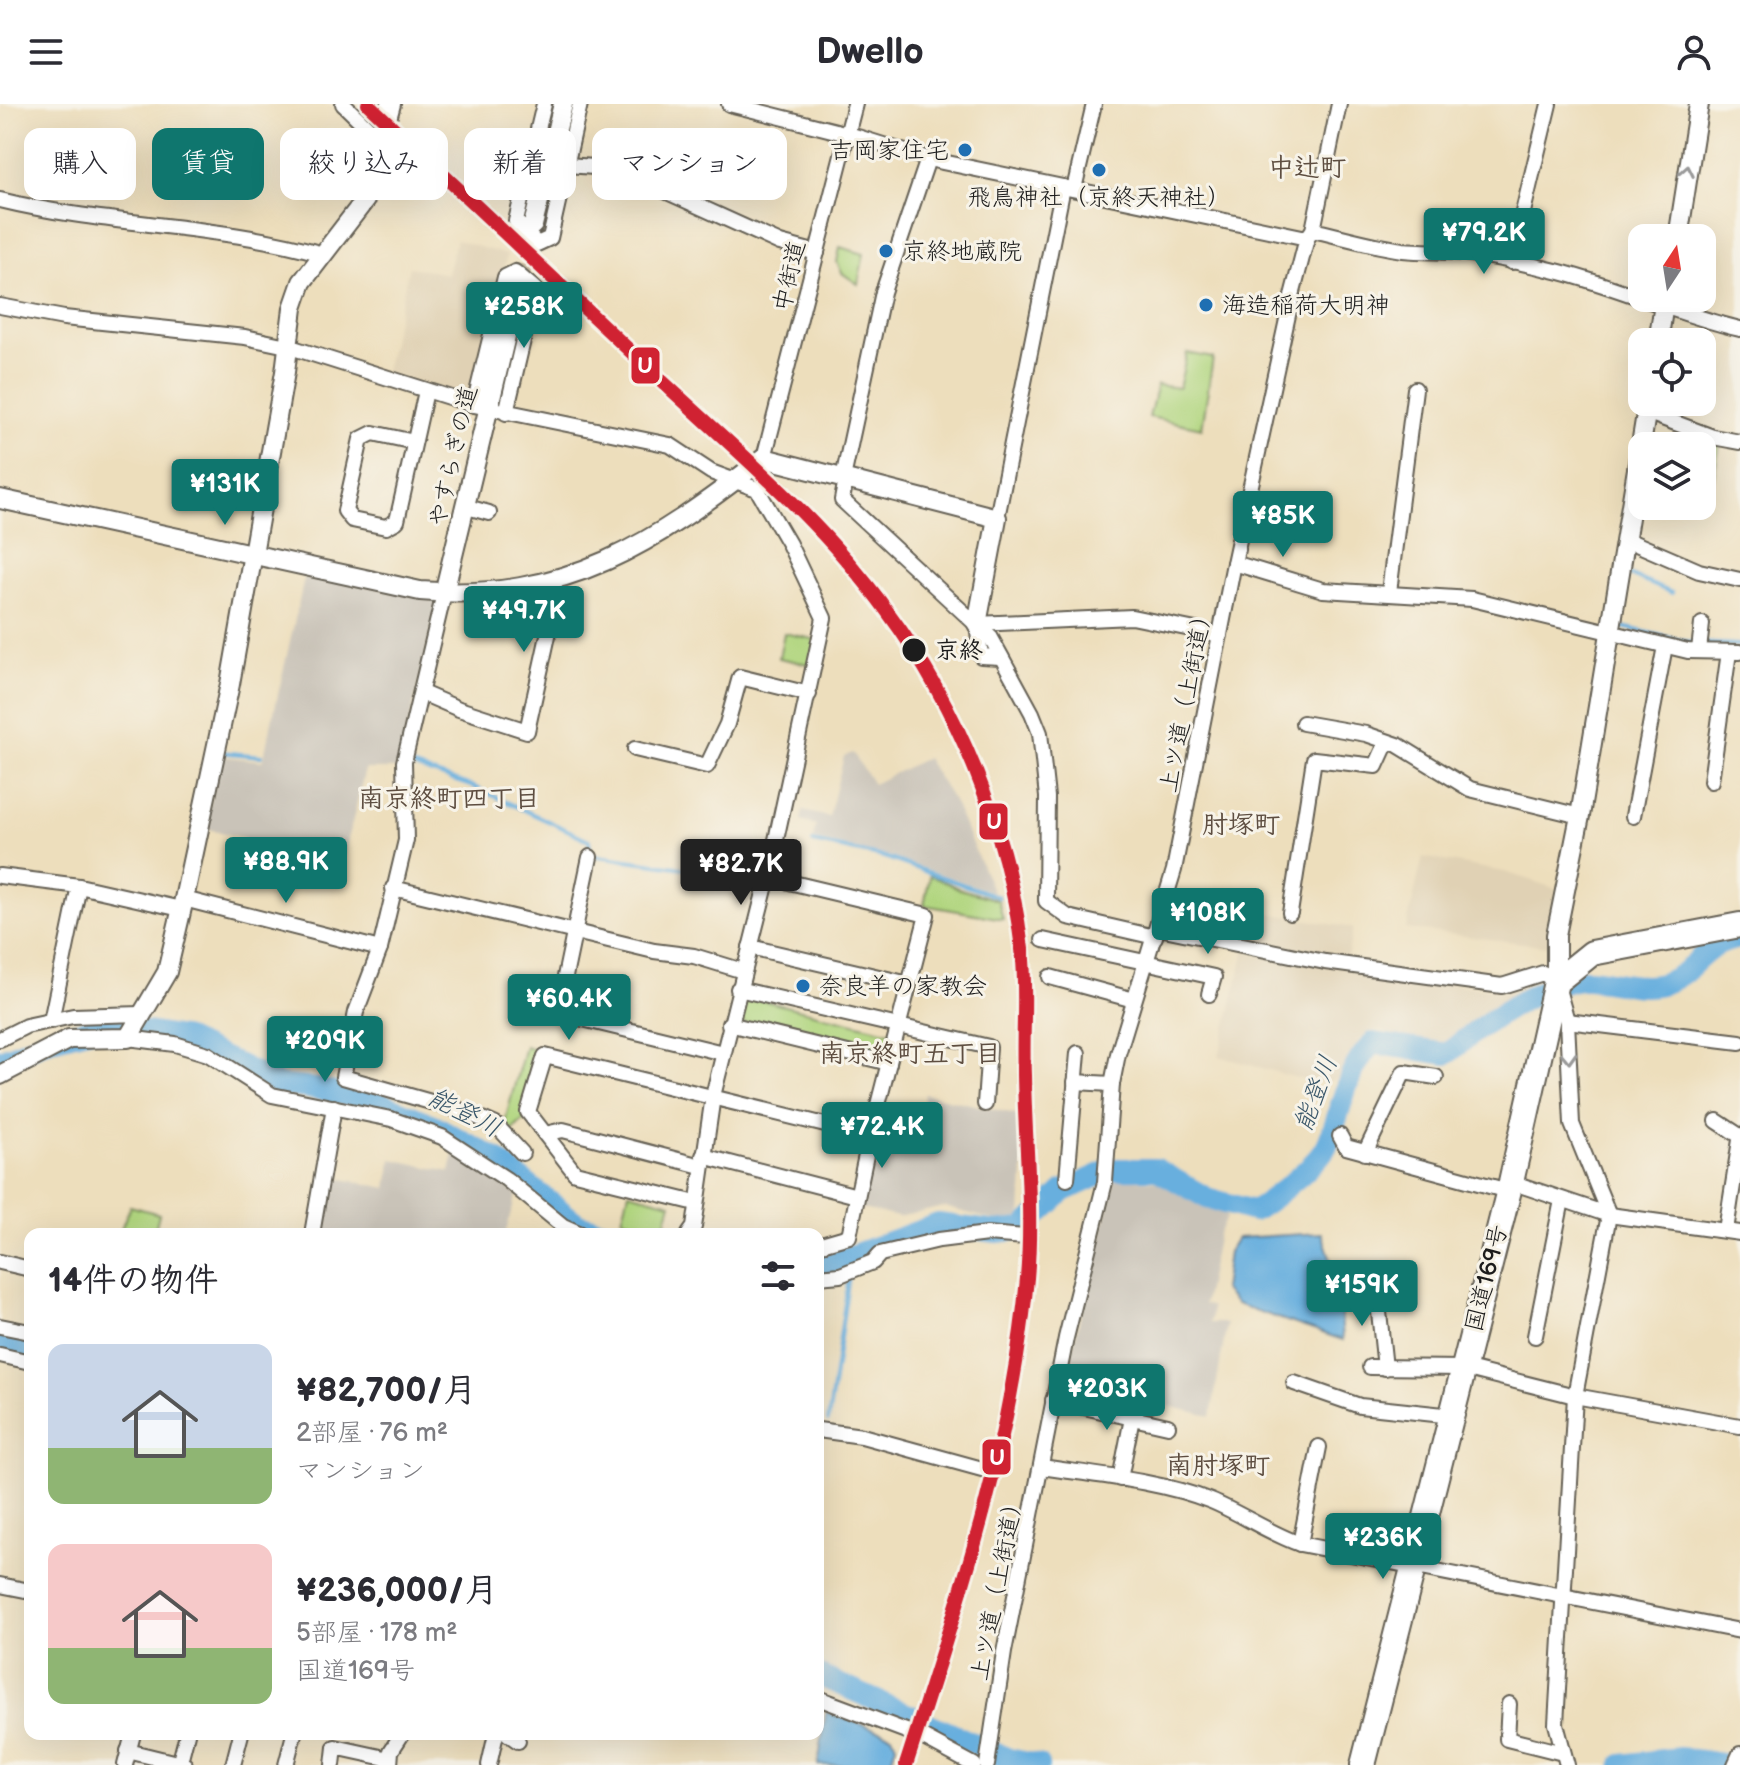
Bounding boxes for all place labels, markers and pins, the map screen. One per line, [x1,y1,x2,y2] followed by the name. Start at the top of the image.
[829,136,949,165] place label: 吉岡家住宅
[956,141,974,159] marker: 吉岡家住宅
[1090,161,1108,179] marker: 飛鳥神社（京終天神社）
[967,183,1231,212] place label: 飛鳥神社（京終天神社）
[1419,208,1549,276] pin: ¥79.2K
[902,237,1022,266] place label: 京終地蔵院
[877,242,895,260] marker: 京終地蔵院
[468,282,580,350] pin: ¥258K
[1222,291,1390,320] place label: 海造稲荷大明神
[1197,296,1215,314] marker: 海造稲荷大明神
[169,459,281,527] pin: ¥131K
[1236,491,1330,559] pin: ¥85K
[459,586,589,654] pin: ¥49.7K
[900,636,928,664] marker: 京終
[935,636,983,665] place label: 京終
[221,837,351,905] pin: ¥88.9K
[676,839,806,907] pin: ¥82.7K
[1152,888,1264,956] pin: ¥108K
[819,972,987,1001] place label: 奈良羊の家教会
[504,974,634,1042] pin: ¥60.4K
[794,977,812,995] marker: 奈良羊の家教会
[269,1016,381,1084] pin: ¥209K
[817,1102,947,1170] pin: ¥72.4K
[1306,1260,1418,1328] pin: ¥159K
[1051,1364,1163,1432] pin: ¥203K
[1327,1513,1439,1581] pin: ¥236K

